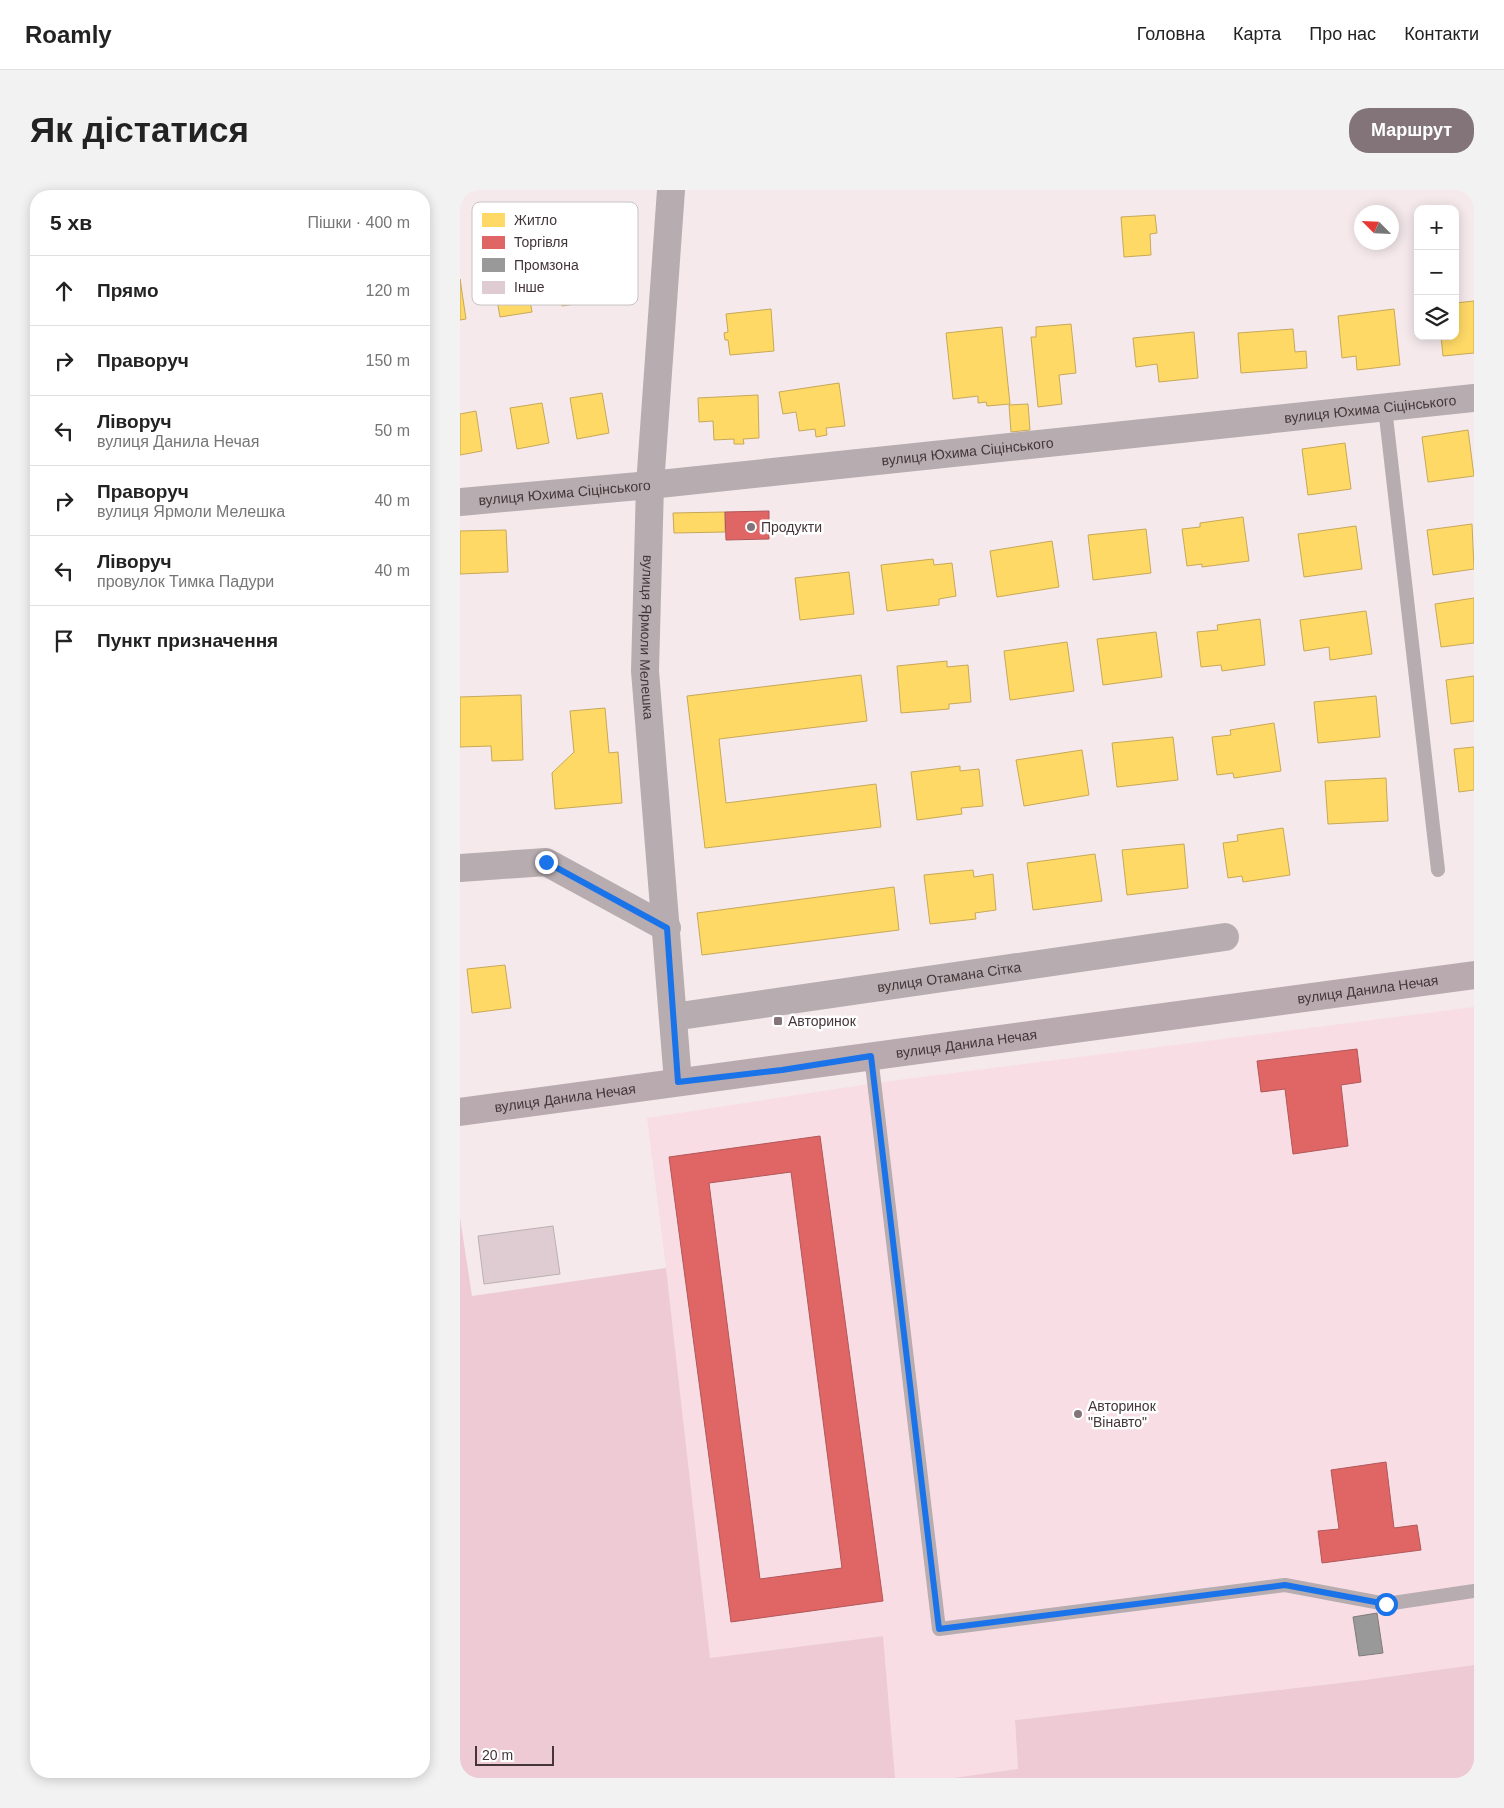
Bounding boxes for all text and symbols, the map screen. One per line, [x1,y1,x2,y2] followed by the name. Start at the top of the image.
[25,21,112,48] text: Roamly
[1137,24,1205,44] text: Головна
[1233,24,1281,44] text: Карта
[1309,24,1376,44] text: Про нас
[1404,24,1479,44] text: Контакти
[1349,108,1474,153] button: Маршрут
[30,110,249,149] text: Як дістатися
[472,202,638,305] legend
[1354,205,1399,250] north arrow
[1414,205,1459,340] map controls
[1414,205,1459,250] button: +
[50,211,92,234] text: 5 хв
[514,212,557,228] text: Житло
[307,214,410,231] text: Пішки · 400 m
[514,234,568,250] text: Торгівля
[1414,250,1459,295] button: −
[514,257,579,273] text: Промзона
[50,277,78,305] icon: ahead
[514,279,545,295] text: Інше
[97,280,159,301] text: Прямо
[366,282,410,299] text: 120 m
[1414,295,1459,340] button: layers
[50,347,78,375] icon: right
[97,350,189,371] text: Праворуч
[366,352,410,369] text: 150 m
[1283,392,1457,426] street label: вулиця Юхима Сіцінського
[97,411,172,432] text: Ліворуч
[50,417,78,445] icon: left
[374,422,410,439] text: 50 m
[97,433,259,450] text: вулиця Данила Нечая
[881,434,1054,469] street label: вулиця Юхима Сіцінського
[478,477,652,508] street label: вулиця Юхима Сіцінського
[97,481,189,502] text: Праворуч
[50,487,78,515] icon: right
[374,492,410,509] text: 40 m
[97,503,285,520] text: вулиця Ярмоли Мелешка
[761,519,822,535] place label: Продукти
[745,521,757,533] marker: Продукти
[97,551,172,572] text: Ліворуч
[637,555,657,720] street label: вулиця Ярмоли Мелешка
[50,557,78,585] icon: left
[374,562,410,579] text: 40 m
[97,573,274,590] text: провулок Тимка Падури
[50,627,78,655] icon: arrive
[97,630,278,651] text: Пункт призначення
[535,851,558,874] route end
[876,959,1022,995] street label: вулиця Отамана Сітка
[1296,972,1439,1007] street label: вулиця Данила Нечая
[788,1013,857,1029] place label: Авторинок
[772,1015,784,1027] marker: Авторинок
[895,1026,1038,1061] street label: вулиця Данила Нечая
[494,1080,637,1115] street label: вулиця Данила Нечая
[1088,1398,1157,1430] place label: Авторинок "Вінавто"
[1072,1408,1084,1420] marker: Авторинок "Вінавто"
[1375,1593,1398,1616] route start
[475,1743,554,1766] scale bar
[482,1747,513,1763] text: 20 m

